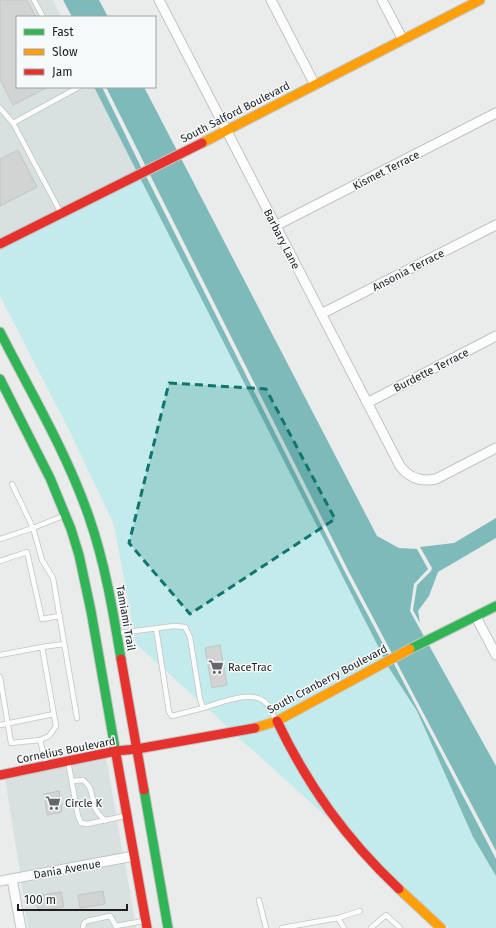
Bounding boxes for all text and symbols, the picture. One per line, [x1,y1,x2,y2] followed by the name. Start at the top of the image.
[16,16,156,88] legend
[52,25,74,39] text: Fast
[52,45,78,59] text: Slow
[52,65,72,79] text: Jam
[178,79,292,146] street label: South Salford Boulevard
[351,148,422,193] street label: Kismet Terrace
[261,207,302,271] street label: Barbary Lane
[370,247,446,294] street label: Ansonia Terrace
[392,346,471,395] street label: Burdette Terrace
[113,584,138,652] street label: Tamiami Trail
[265,642,390,717] street label: South Cranberry Boulevard
[207,658,225,676] supermarket icon: RaceTrac
[228,661,272,674] place label: RaceTrac
[16,735,117,766] street label: Cornelius Boulevard
[44,794,62,812] supermarket icon: Circle K
[65,797,103,810] place label: Circle K
[33,857,102,882] street label: Dania Avenue
[18,886,127,912] scale bar
[24,893,56,907] text: 100 m

